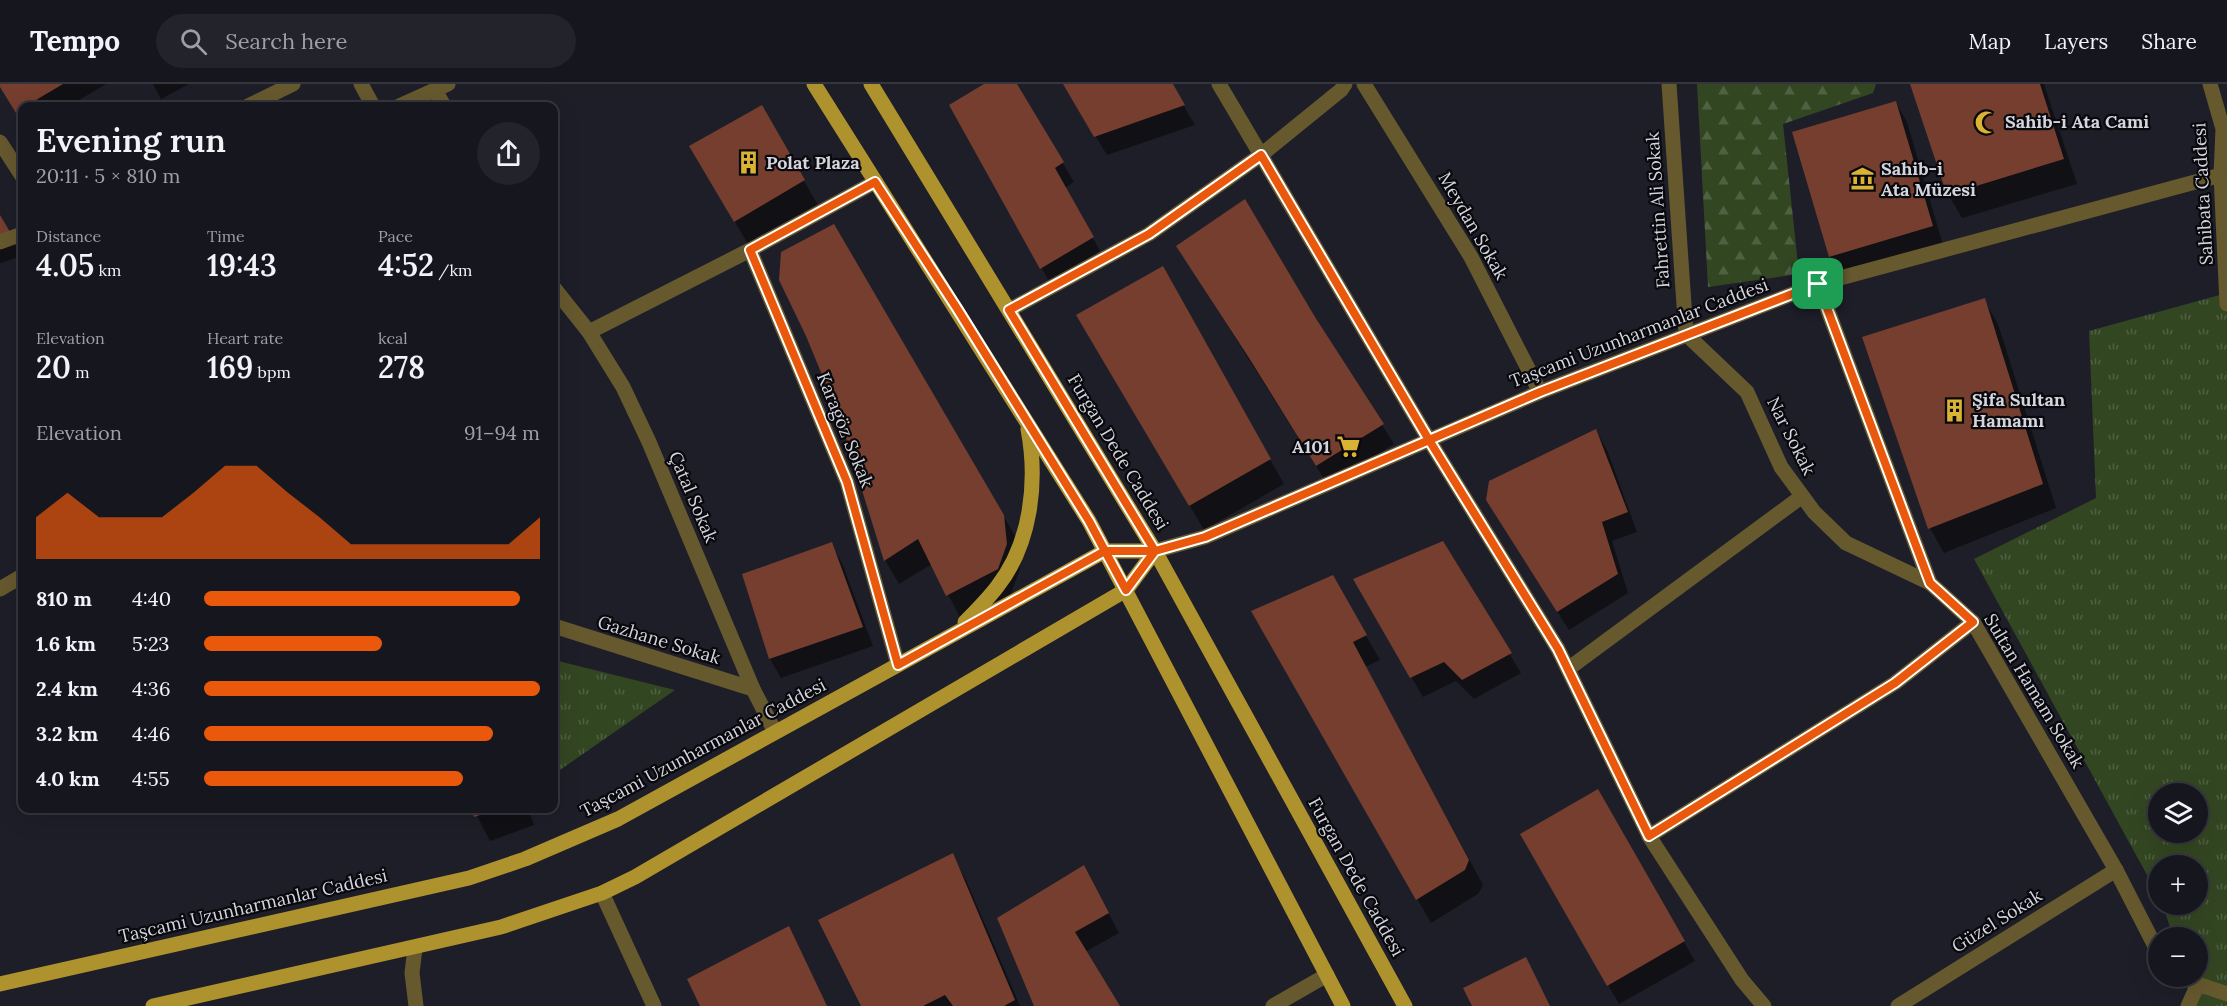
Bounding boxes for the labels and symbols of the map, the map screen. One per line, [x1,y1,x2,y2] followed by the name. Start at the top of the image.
[1974,109,2000,135] mosque icon: Sahib-i Ata Cami
[2005,110,2149,133] place label: Sahib-i Ata Cami
[2187,122,2218,266] street label: Sahibata Caddesi
[1641,131,1674,289] street label: Fahrettin Ali Sokak
[735,150,761,176] building icon: Polat Plaza
[766,151,860,174] place label: Polat Plaza
[1881,157,1976,201] place label: Sahib-i Ata Müzesi
[1850,166,1876,192] museum icon: Sahib-i Ata Müzesi
[1433,168,1514,284] street label: Meydan Sokak
[1792,258,1843,309] pin
[1506,273,1771,393] street label: Taşcami Uzunharmanlar Caddesi
[812,369,879,491] street label: Karagöz Sokak
[1063,370,1174,534] street label: Furgan Dede Caddesi
[1972,388,2066,432] place label: Şifa Sultan Hamamı
[1762,393,1821,479] street label: Nar Sokak
[1941,397,1967,423] building icon: Şifa Sultan Hamamı
[1335,434,1361,460] supermarket icon: A101
[1292,435,1330,458] place label: A101
[664,448,723,546] street label: Çatal Sokak
[1979,609,2090,773] street label: Sultan Hamam Sokak
[595,610,724,669] street label: Gazhane Sokak
[576,673,830,822] street label: Taşcami Uzunharmanlar Caddesi
[1303,793,1410,960] street label: Furgan Dede Caddesi
[116,863,389,948] street label: Taşcami Uzunharmanlar Caddesi
[1947,884,2046,957] street label: Güzel Sokak

